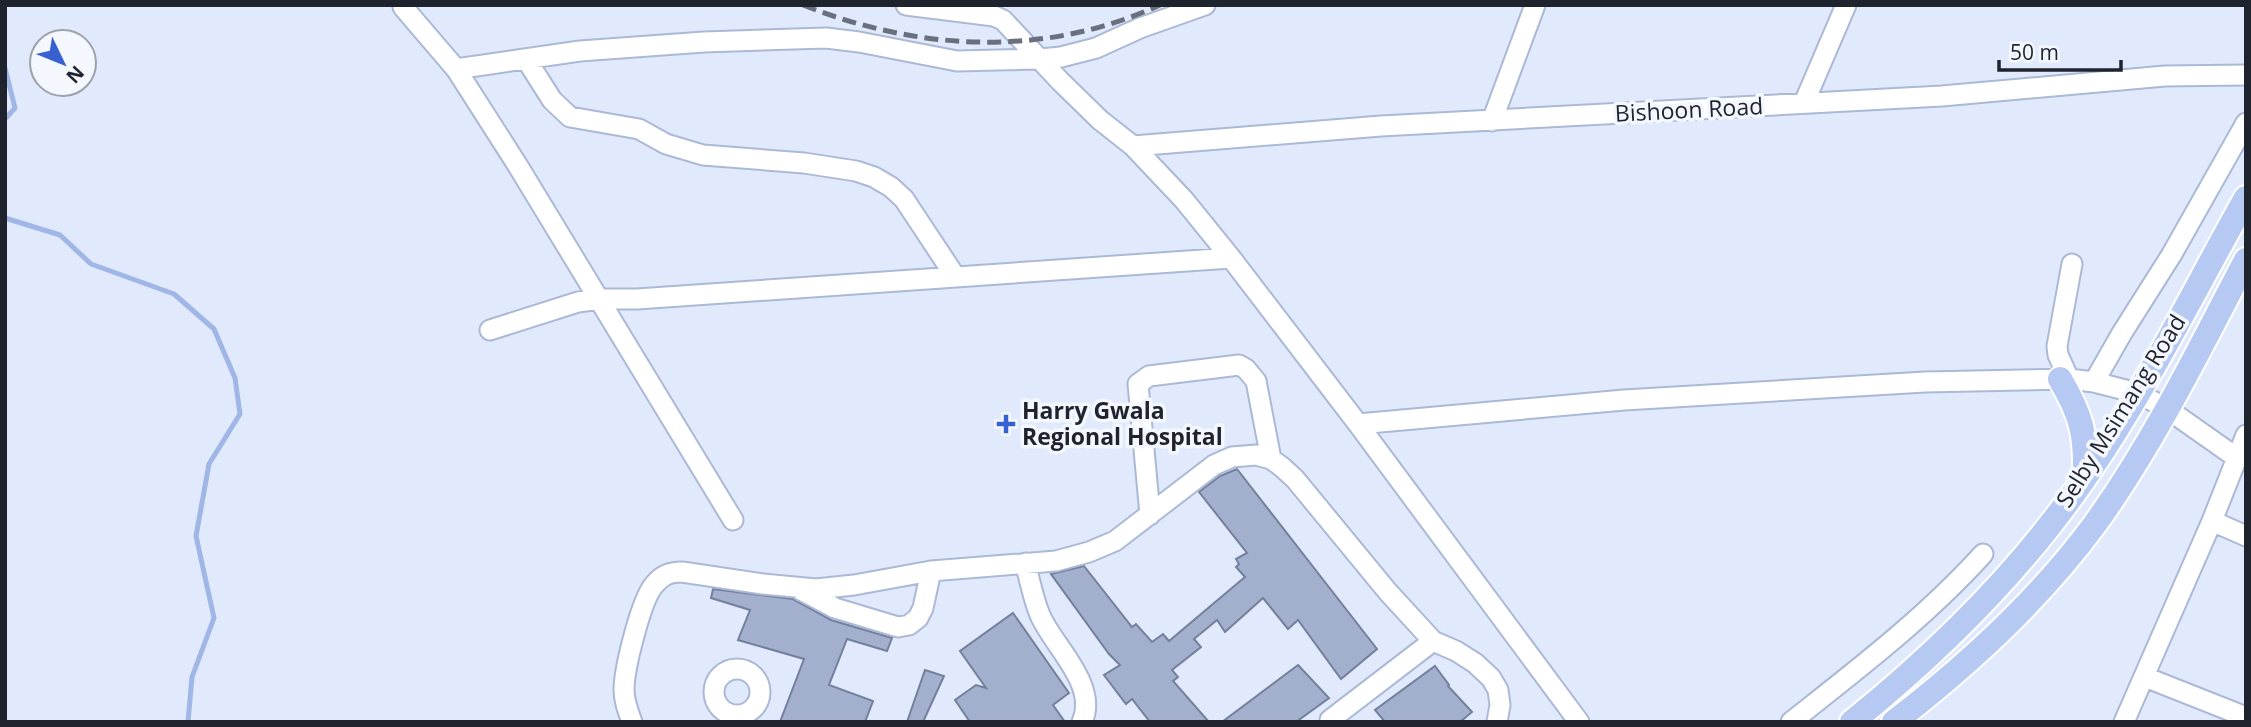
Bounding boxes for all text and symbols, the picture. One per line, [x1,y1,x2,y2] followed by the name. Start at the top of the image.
[28,28,98,98] north arrow
[1999,28,2122,72] scale bar
[2010,38,2059,66] text: 50 m
[61,60,90,89] text: N
[1614,89,1764,129] street label: Bishoon Road
[2048,308,2193,513] street label: Selby Msimang Road
[1022,394,1223,452] place label: Harry Gwala Regional Hospital
[996,414,1016,434] marker: Harry Gwala Regional Hospital

